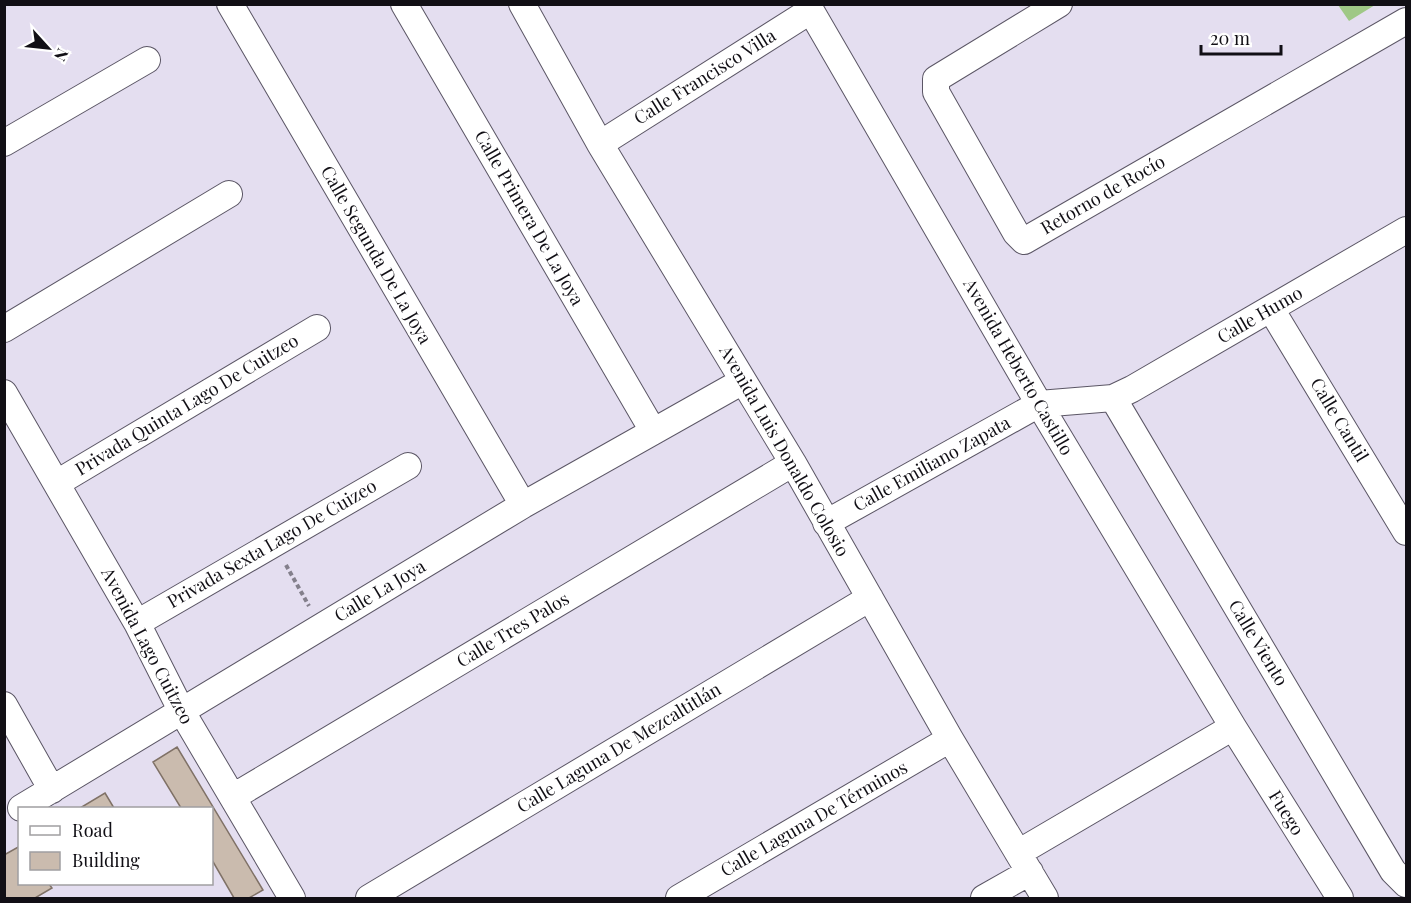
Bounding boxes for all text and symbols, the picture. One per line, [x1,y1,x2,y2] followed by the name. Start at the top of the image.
[18,18,78,78] north arrow
[1201,18,1280,56] scale bar
[629,23,780,130] street label: Calle Francisco Villa
[1210,26,1250,50] text: 20 m
[50,45,74,65] text: N
[470,125,590,310] street label: Calle Primera De La Joya
[1036,149,1169,239] street label: Retorno de Rocío
[316,161,438,348] street label: Calle Segunda De La Joya
[958,273,1079,459] street label: Avenida Heberto Castillo
[1212,280,1307,348] street label: Calle Humo
[70,328,303,480] street label: Privada Quinta Lago De Cuitzeo
[714,340,855,561] street label: Avenida Luis Donaldo Colosio
[1305,373,1374,466] street label: Calle Cantil
[849,410,1014,516] street label: Calle Emiliano Zapata
[162,473,381,613] street label: Privada Sexta Lago De Cuizeo
[330,554,429,627] street label: Calle La Joya
[96,562,199,728] street label: Avenida Lago Cuitzeo
[452,586,573,672] street label: Calle Tres Palos
[1224,595,1294,690] street label: Calle Viento
[512,676,725,818] street label: Calle Laguna De Mezcaltitlán
[716,755,911,882] street label: Calle Laguna De Términos
[1264,785,1310,840] street label: Fuego
[18,807,213,885] legend
[72,818,113,842] text: Road
[72,848,140,872] text: Building

